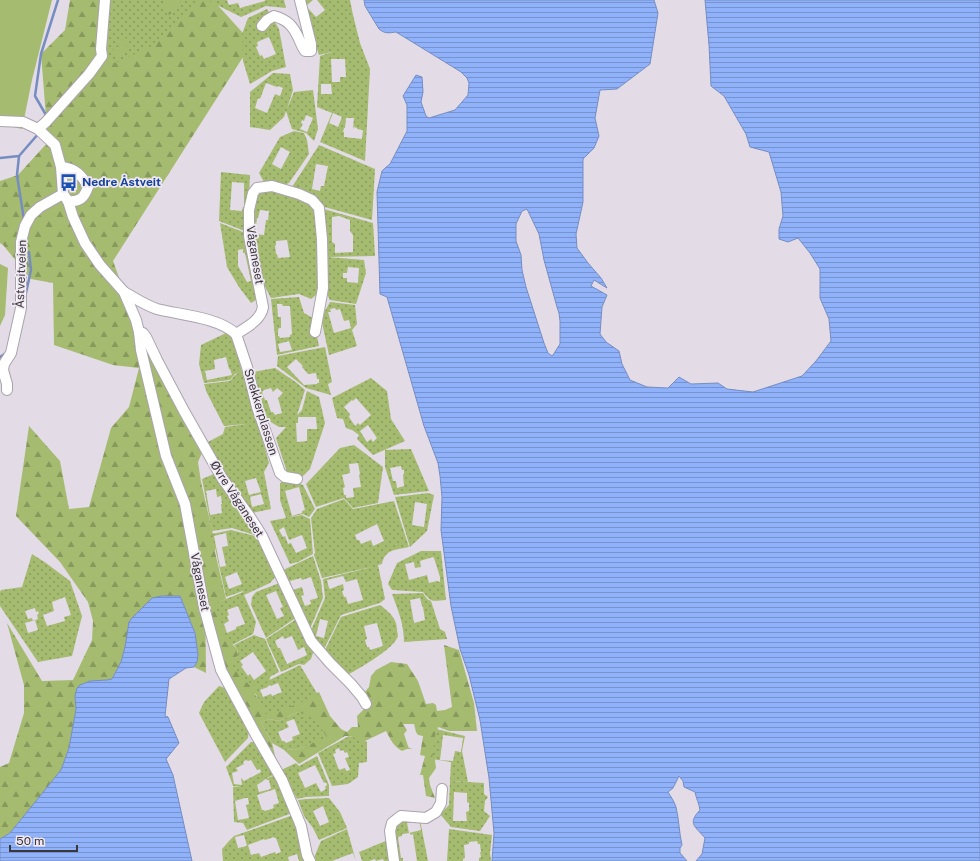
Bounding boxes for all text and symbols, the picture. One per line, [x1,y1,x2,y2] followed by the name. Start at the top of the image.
[59,172,79,192] bus stop icon: Nedre Åstveit
[82,175,161,189] place label: Nedre Åstveit
[243,225,267,286] street label: Våganeset
[13,239,29,309] street label: Åstveitveien
[241,367,281,457] street label: Snekkerplassen
[207,458,267,540] street label: Øvre Våganeset
[187,552,213,613] street label: Våganeset
[10,827,77,853] scale bar
[16,834,44,848] text: 50 m

